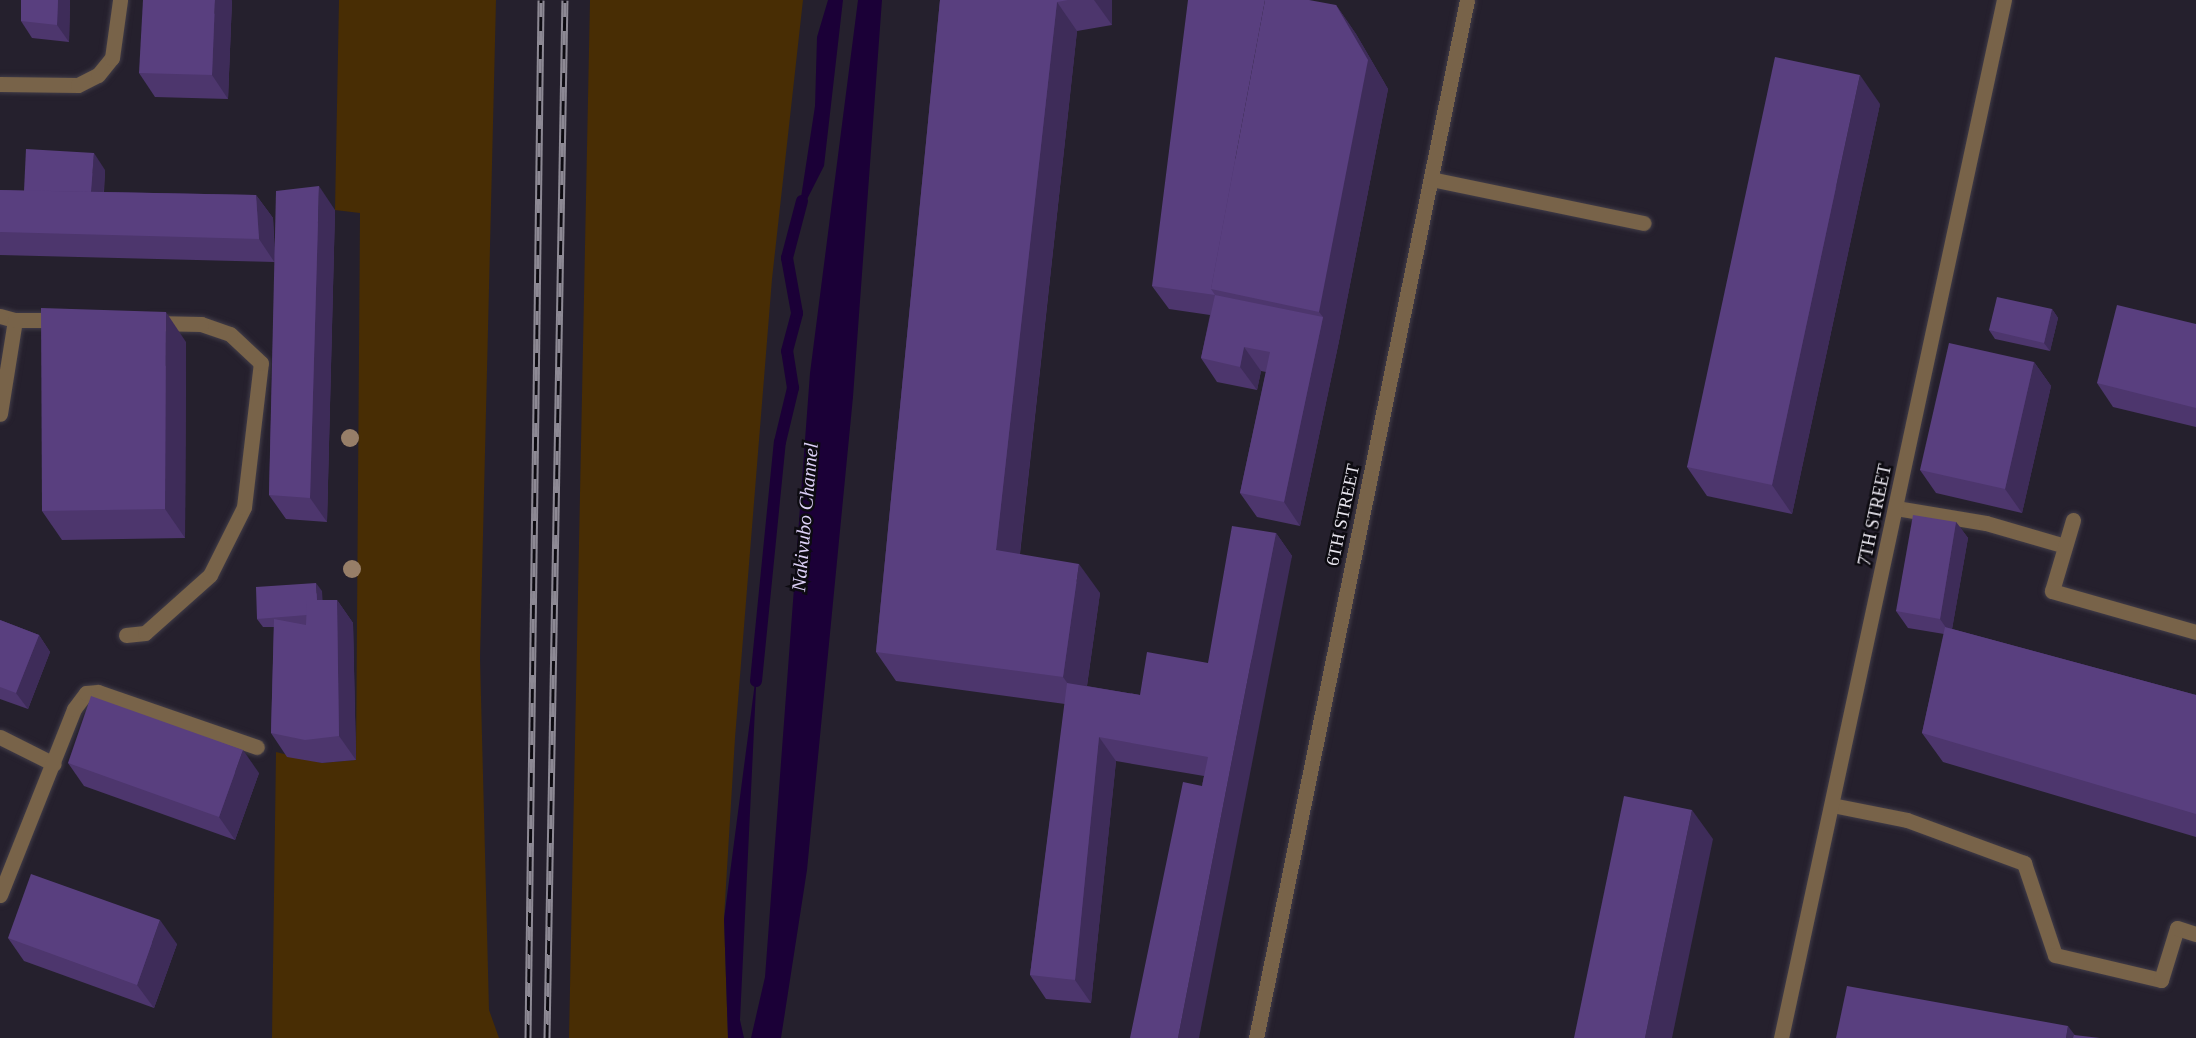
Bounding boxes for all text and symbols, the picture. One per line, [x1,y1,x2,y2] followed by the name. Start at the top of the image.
[787,442,823,592] water label: Nakivubo Channel
[1322,462,1364,568] street label: 6TH STREET
[1854,462,1896,568] street label: 7TH STREET

